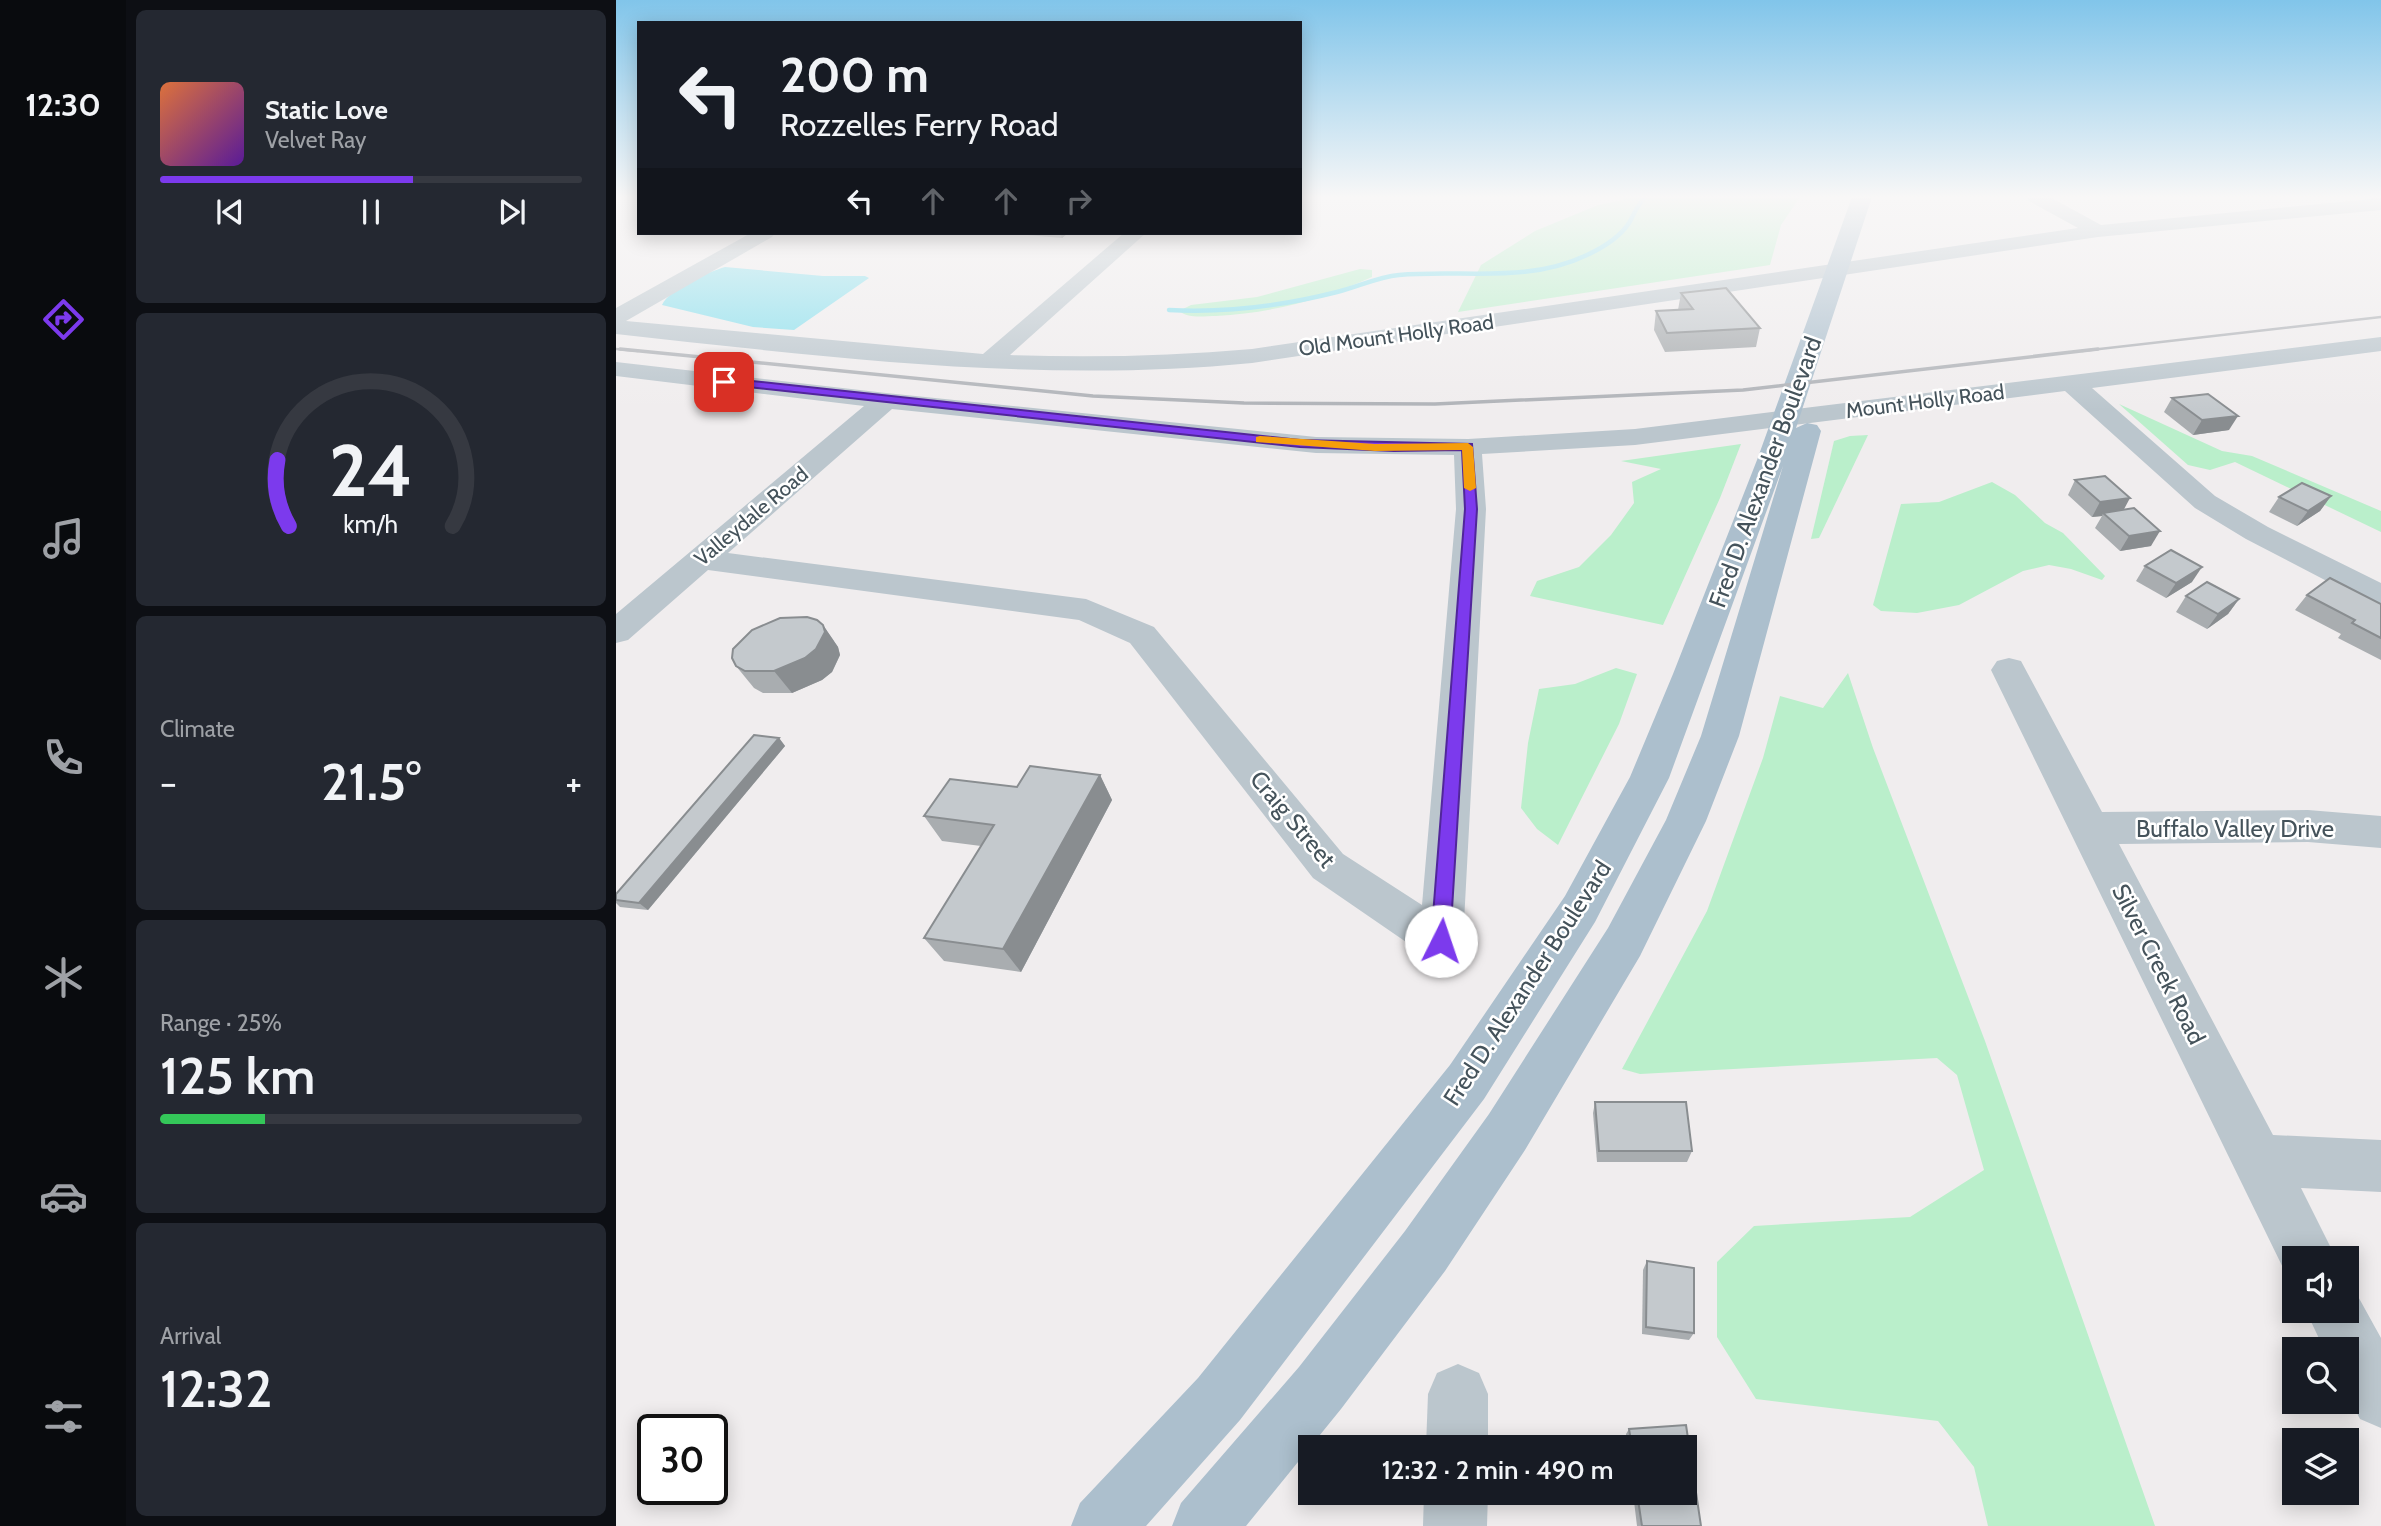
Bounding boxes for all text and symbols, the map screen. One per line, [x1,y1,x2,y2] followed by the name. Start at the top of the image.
[780,45,929,104] text: 200 m
[665,49,756,140] icon: left
[25,85,101,124] text: 12:30
[265,94,388,126] text: Static Love
[780,105,1059,144] text: Rozzelles Ferry Road
[265,126,366,154] text: Velvet Ray
[841,182,879,220] icon: left
[914,182,952,220] icon: ahead
[987,182,1025,220] icon: ahead
[1060,182,1098,220] icon: right
[211,193,249,231] icon: previous
[352,193,390,231] icon: pause
[493,193,531,231] icon: next
[39,295,88,344] icon: directions
[1297,309,1495,361] street label: Old Mount Holly Road
[1702,333,1828,611] street label: Fred D. Alexander Boulevard
[694,352,754,412] pin
[705,363,743,401] icon: arrive
[1844,379,2006,423] street label: Mount Holly Road
[329,426,413,514] text: 24
[689,461,813,571] street label: Valleydale Road
[344,509,398,539] text: km/h
[39,514,88,563] icon: music
[160,715,235,743] text: Climate
[39,733,88,782] icon: phone
[321,750,421,813] text: 21.5°
[160,759,177,806] text: −
[565,759,582,806] text: +
[1244,765,1342,873] street label: Craig Street
[2136,814,2334,843] street label: Buffalo Valley Drive
[1437,855,1617,1111] street label: Fred D. Alexander Boulevard
[2106,879,2212,1049] street label: Silver Creek Road
[1404,904,1478,978] position arrow
[39,953,88,1002] icon: climate
[160,1009,282,1037] text: Range · 25%
[160,1044,315,1107] text: 125 km
[39,1172,88,1221] icon: car
[2282,1246,2359,1505] map controls
[2282,1246,2359,1323] button: sound
[160,1322,221,1350] text: Arrival
[2282,1337,2359,1414] button: search
[160,1357,273,1420] text: 12:32
[39,1392,88,1441] icon: filters
[637,1414,728,1505] speed limit sign: 30
[2282,1428,2359,1505] button: layers
[1382,1454,1613,1486] text: 12:32 · 2 min · 490 m

